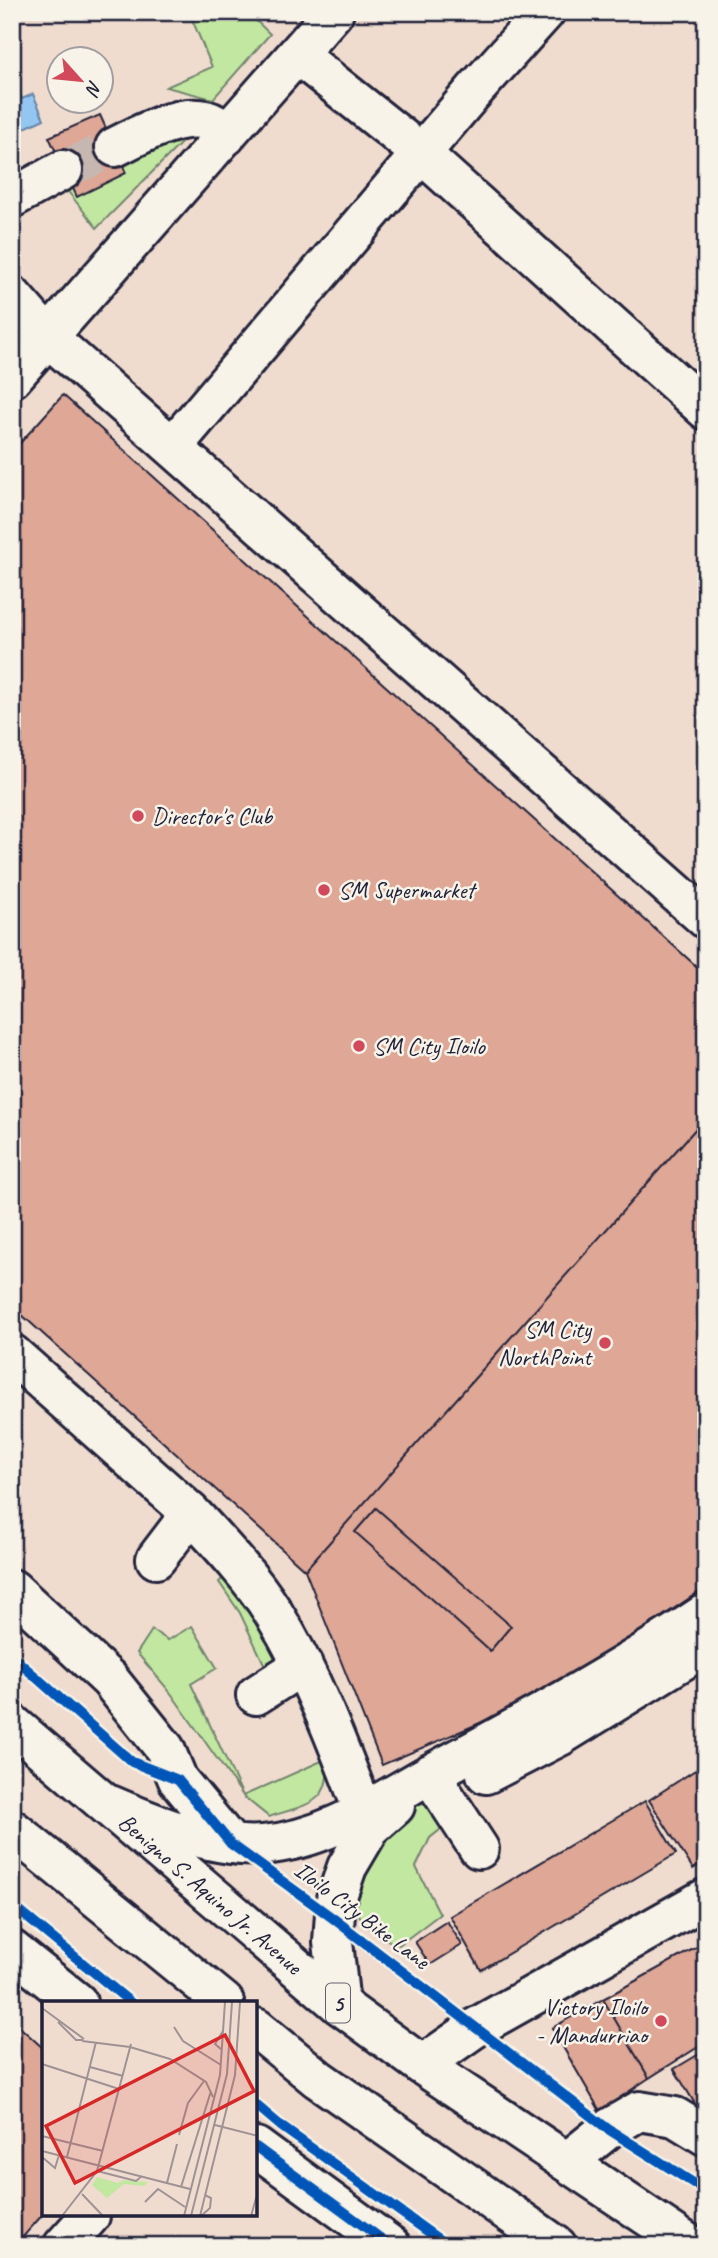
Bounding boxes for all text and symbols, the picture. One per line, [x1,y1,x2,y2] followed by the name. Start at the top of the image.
[46,46,116,116] north arrow
[79,77,108,101] text: N
[152,801,274,831] place label: Director's Club
[130,808,146,824] marker: Director's Club
[338,875,477,905] place label: SM Supermarket
[316,882,332,898] marker: SM Supermarket
[373,1031,486,1061] place label: SM City Iloilo
[351,1038,367,1054] marker: SM City Iloilo
[498,1314,593,1372] place label: SM City NorthPoint
[597,1335,613,1351] marker: SM City NorthPoint
[112,1807,310,1982] street label: Benigno S. Aquino Jr. Avenue
[288,1854,437,1977] street label: Iloilo City Bike Lane
[326,1984,350,2022] road number: 5
[536,1992,650,2050] place label: Victory Iloilo - Mandurriao
[42,2001,257,2216] inset map
[653,2013,669,2029] marker: Victory Iloilo - Mandurriao

